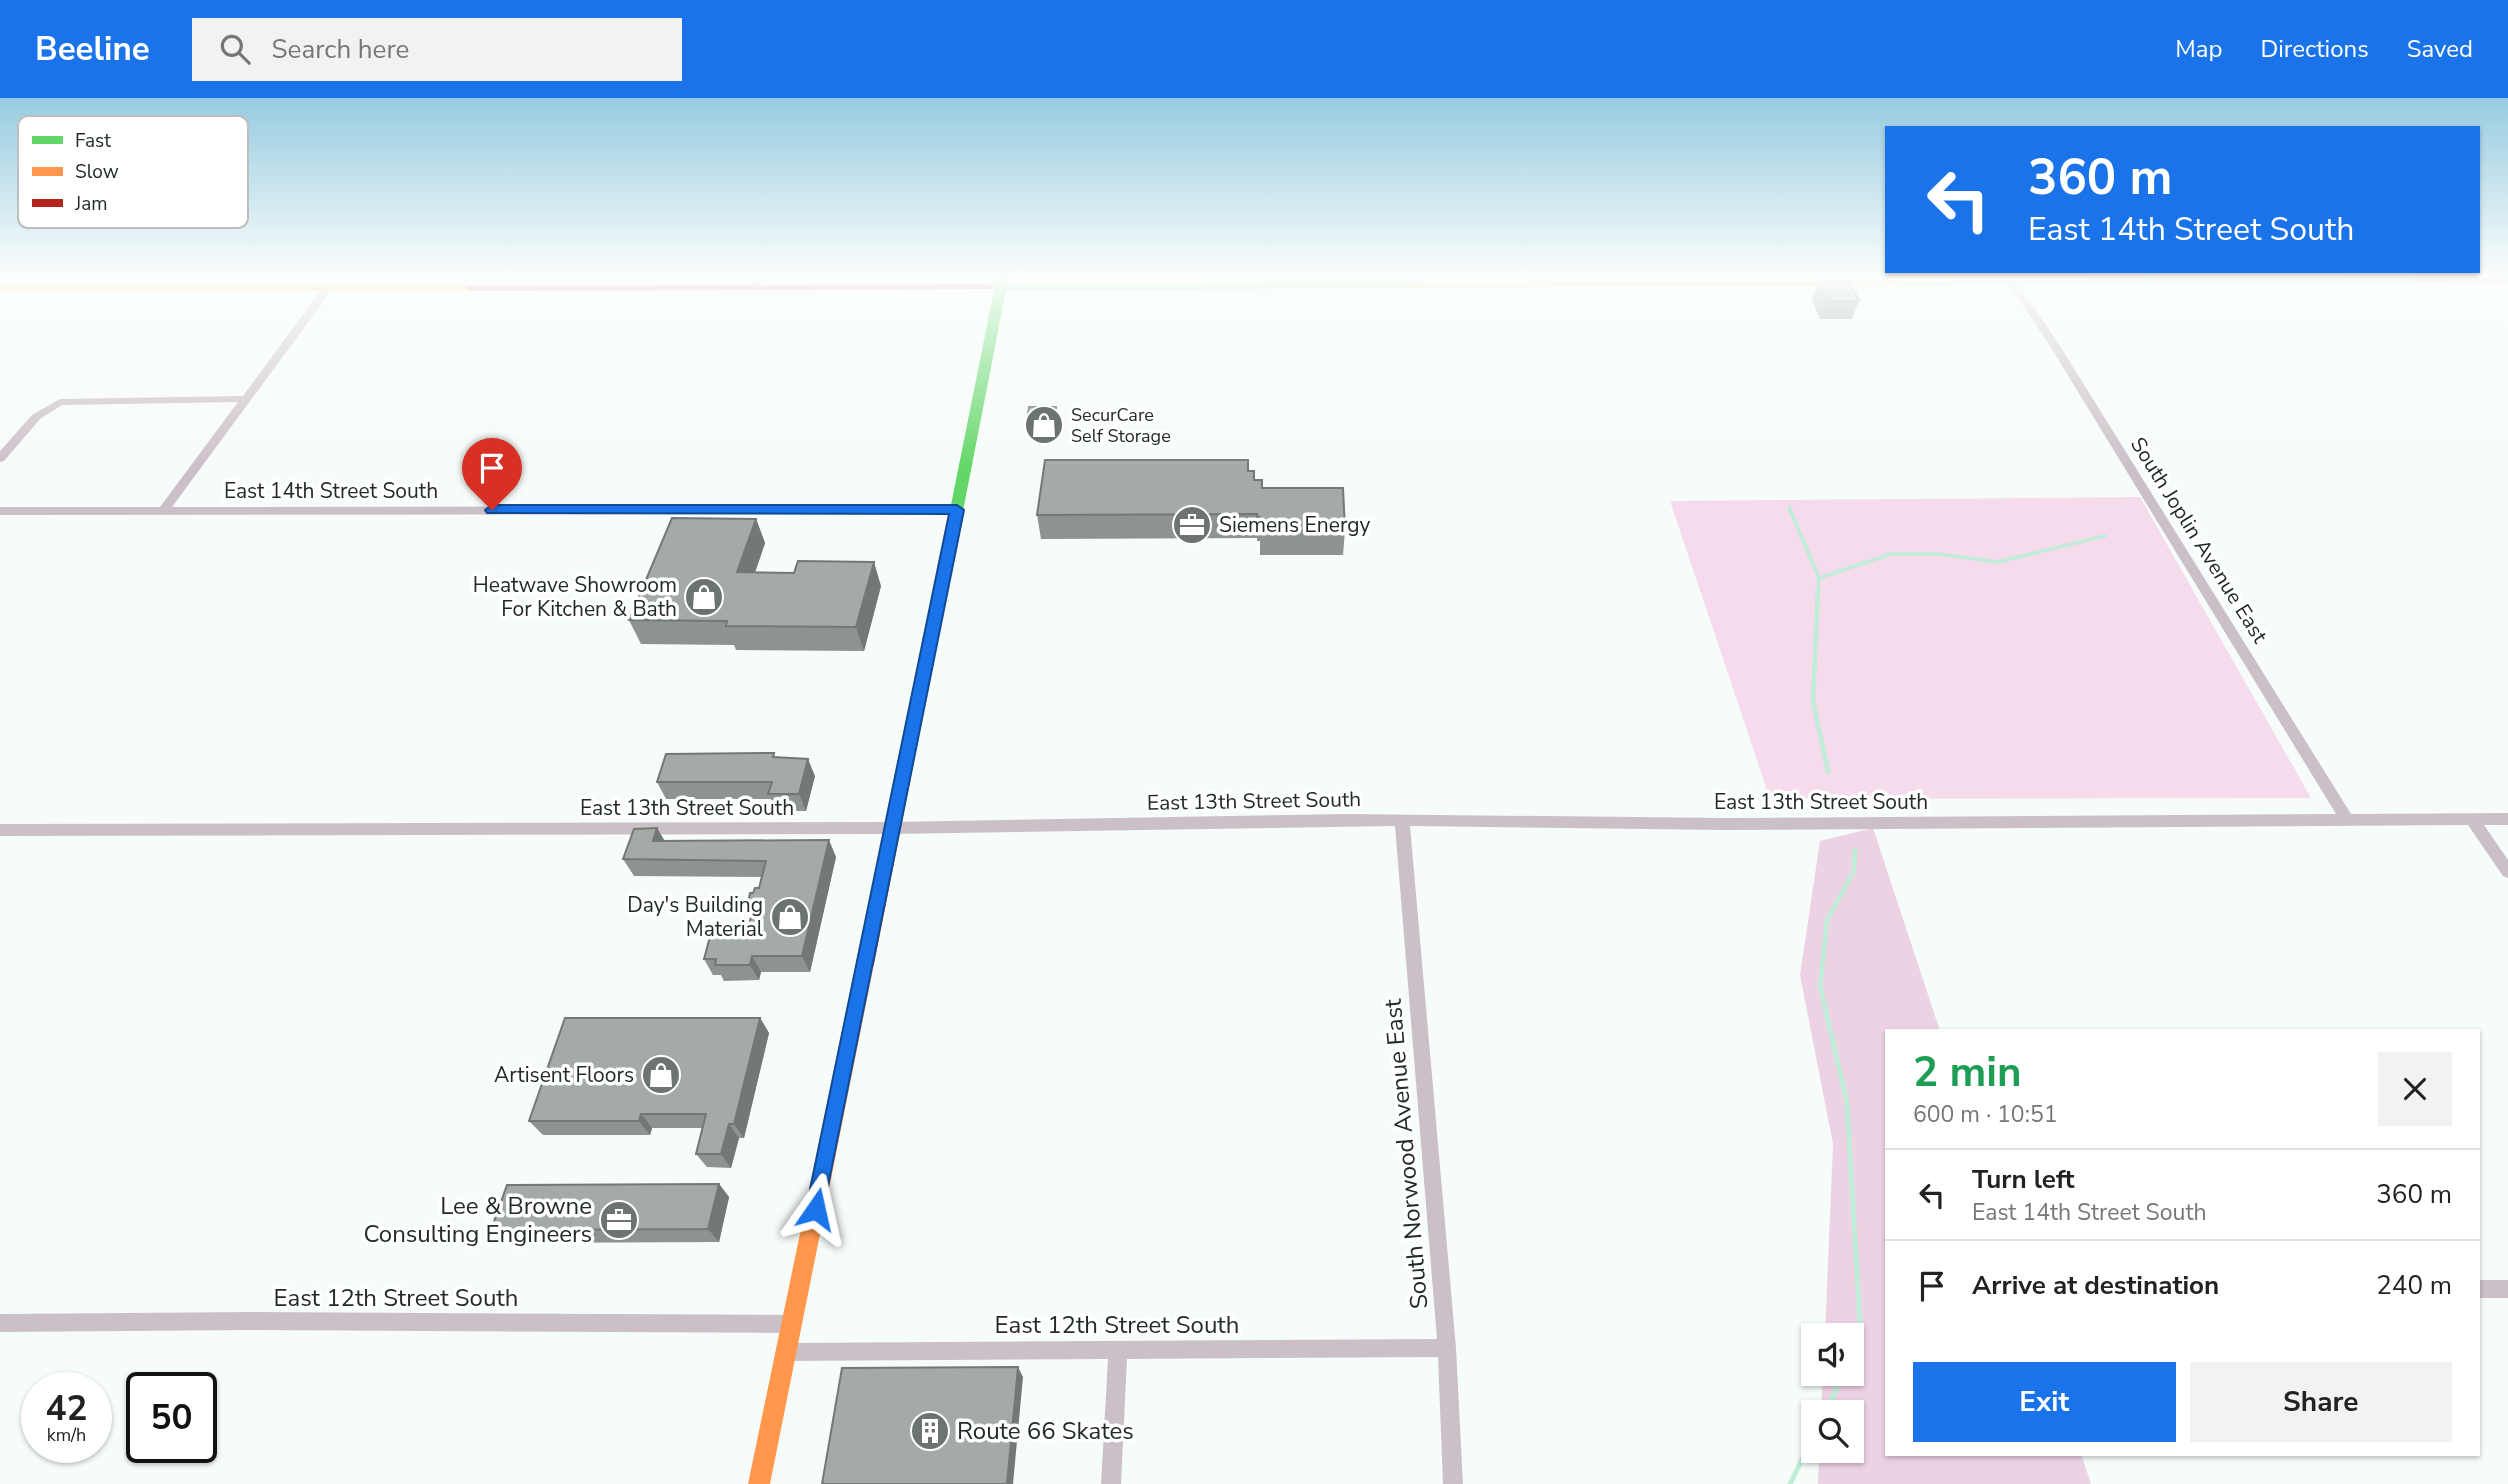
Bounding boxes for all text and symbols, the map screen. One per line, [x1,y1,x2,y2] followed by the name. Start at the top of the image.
[192,18,682,81] search box
[35,27,150,72] text: Beeline
[216,30,254,68] icon: search
[272,32,409,67] text: Search here
[2175,33,2222,65] text: Map
[2260,33,2369,65] text: Directions
[2407,33,2473,65] text: Saved
[18,116,248,228] legend
[75,128,111,154] text: Fast
[2028,144,2172,211] text: 360 m
[1913,154,2004,245] icon: left
[75,159,119,185] text: Slow
[74,191,108,217] text: Jam
[2028,208,2354,251] text: East 14th Street South
[1071,403,1171,448] place label: SecurCare Self Storage
[1023,404,1065,446] shop icon: SecurCare Self Storage
[2124,432,2274,649] street label: South Joplin Avenue East
[462,438,522,510] pin
[473,449,511,487] icon: arrive
[224,477,438,505] street label: East 14th Street South
[1171,504,1213,546] office icon: Siemens Energy
[1219,511,1371,539] place label: Siemens Energy
[473,571,677,623] place label: Heatwave Showroom For Kitchen & Bath
[683,576,725,618] shop icon: Heatwave Showroom For Kitchen & Bath
[1147,785,1361,817] street label: East 13th Street South
[1714,788,1928,816] street label: East 13th Street South
[580,794,794,822] street label: East 13th Street South
[627,891,764,943] place label: Day's Building Material
[769,896,811,938] shop icon: Day's Building Material
[1376,997,1436,1310] street label: South Norwood Avenue East
[1913,1044,2022,1101] text: 2 min
[2378,1052,2452,1126] button: close
[640,1054,682,1096] shop icon: Artisent Floors
[494,1061,634,1089] place label: Artisent Floors
[1913,1099,2058,1130] text: 600 m · 10:51
[1972,1162,2075,1197] text: Turn left
[779,1172,853,1246] position arrow
[1913,1176,1951,1214] icon: left
[2376,1177,2452,1212] text: 360 m
[364,1190,592,1250] place label: Lee & Browne Consulting Engineers
[1972,1197,2207,1228] text: East 14th Street South
[598,1199,640,1241] office icon: Lee & Browne Consulting Engineers
[1913,1267,1951,1305] icon: arrive
[1972,1268,2219,1303] text: Arrive at destination
[2376,1268,2452,1303] text: 240 m
[274,1282,518,1314] street label: East 12th Street South
[995,1309,1239,1341] street label: East 12th Street South
[1801,1323,1864,1463] map controls
[1801,1323,1864,1386] button: sound
[1913,1362,2176,1442] button: Exit
[2190,1362,2452,1442] button: Share
[126,1372,217,1463] speed limit sign: 50
[45,1385,88,1432] text: 42
[1801,1400,1864,1463] button: search
[909,1410,951,1452] building icon: Route 66 Skates
[957,1415,1134,1447] place label: Route 66 Skates
[47,1423,86,1447] text: km/h

